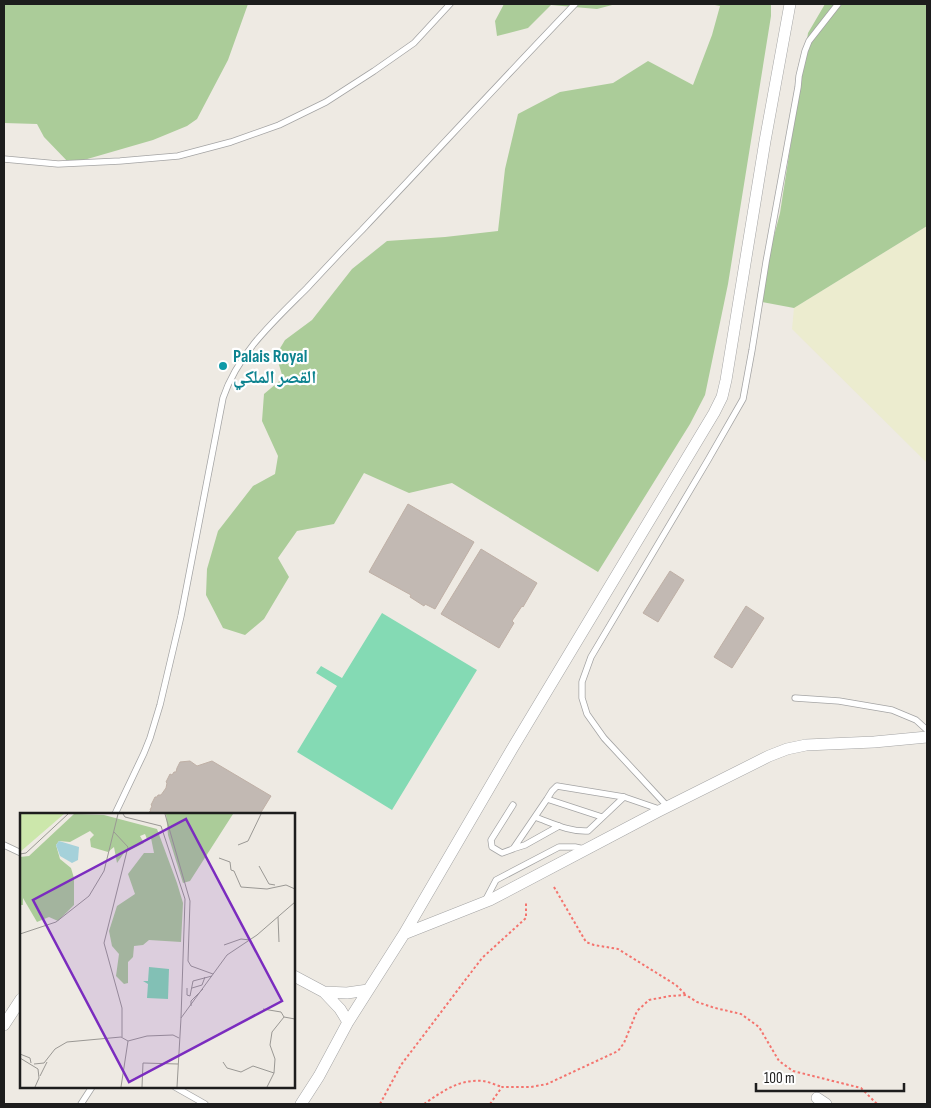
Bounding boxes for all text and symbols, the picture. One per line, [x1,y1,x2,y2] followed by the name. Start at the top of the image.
[233,346,316,391] place label: Palais Royal القصر الملكي
[217,360,229,372] marker: Palais Royal القصر الملكي
[20,813,295,1088] inset map
[756,1060,904,1092] scale bar
[764,1069,795,1088] text: 100 m

